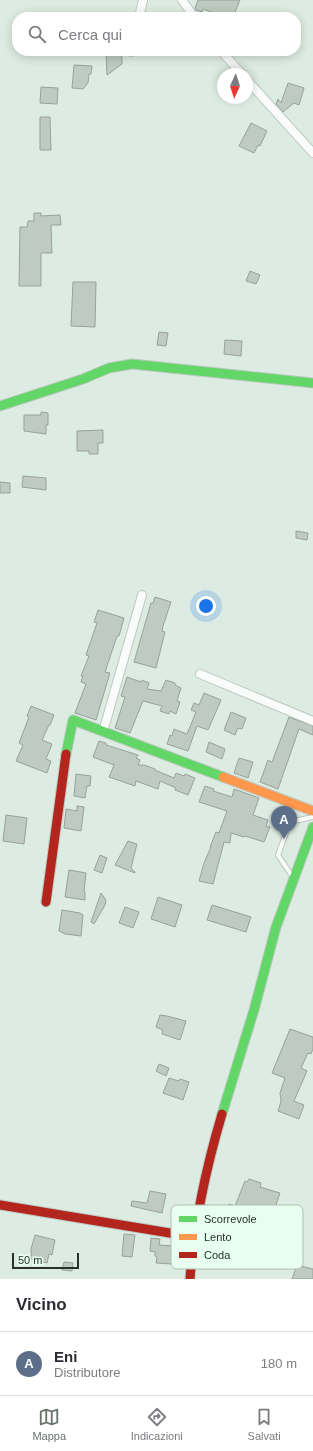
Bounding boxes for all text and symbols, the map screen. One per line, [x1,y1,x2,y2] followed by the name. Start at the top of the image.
[12,12,301,56] search box
[26,23,48,45] icon: search
[58,26,122,43] text: Cerca qui
[217,68,253,104] north arrow
[196,596,216,616] your location
[271,806,297,839] pin: A
[171,1205,303,1269] legend
[204,1213,257,1225] text: Scorrevole
[204,1231,232,1243] text: Lento
[204,1249,231,1261] text: Coda
[12,1251,79,1270] scale bar
[18,1254,42,1266] text: 50 m
[16,1295,67,1314] text: Vicino
[54,1348,77,1365] text: Eni
[24,1356,34,1371] text: A
[261,1356,297,1371] text: 180 m
[54,1365,120,1380] text: Distributore
[32,1406,66,1442] tab: Mappa
[131,1406,183,1442] tab: Indicazioni
[248,1406,281,1442] tab: Salvati

